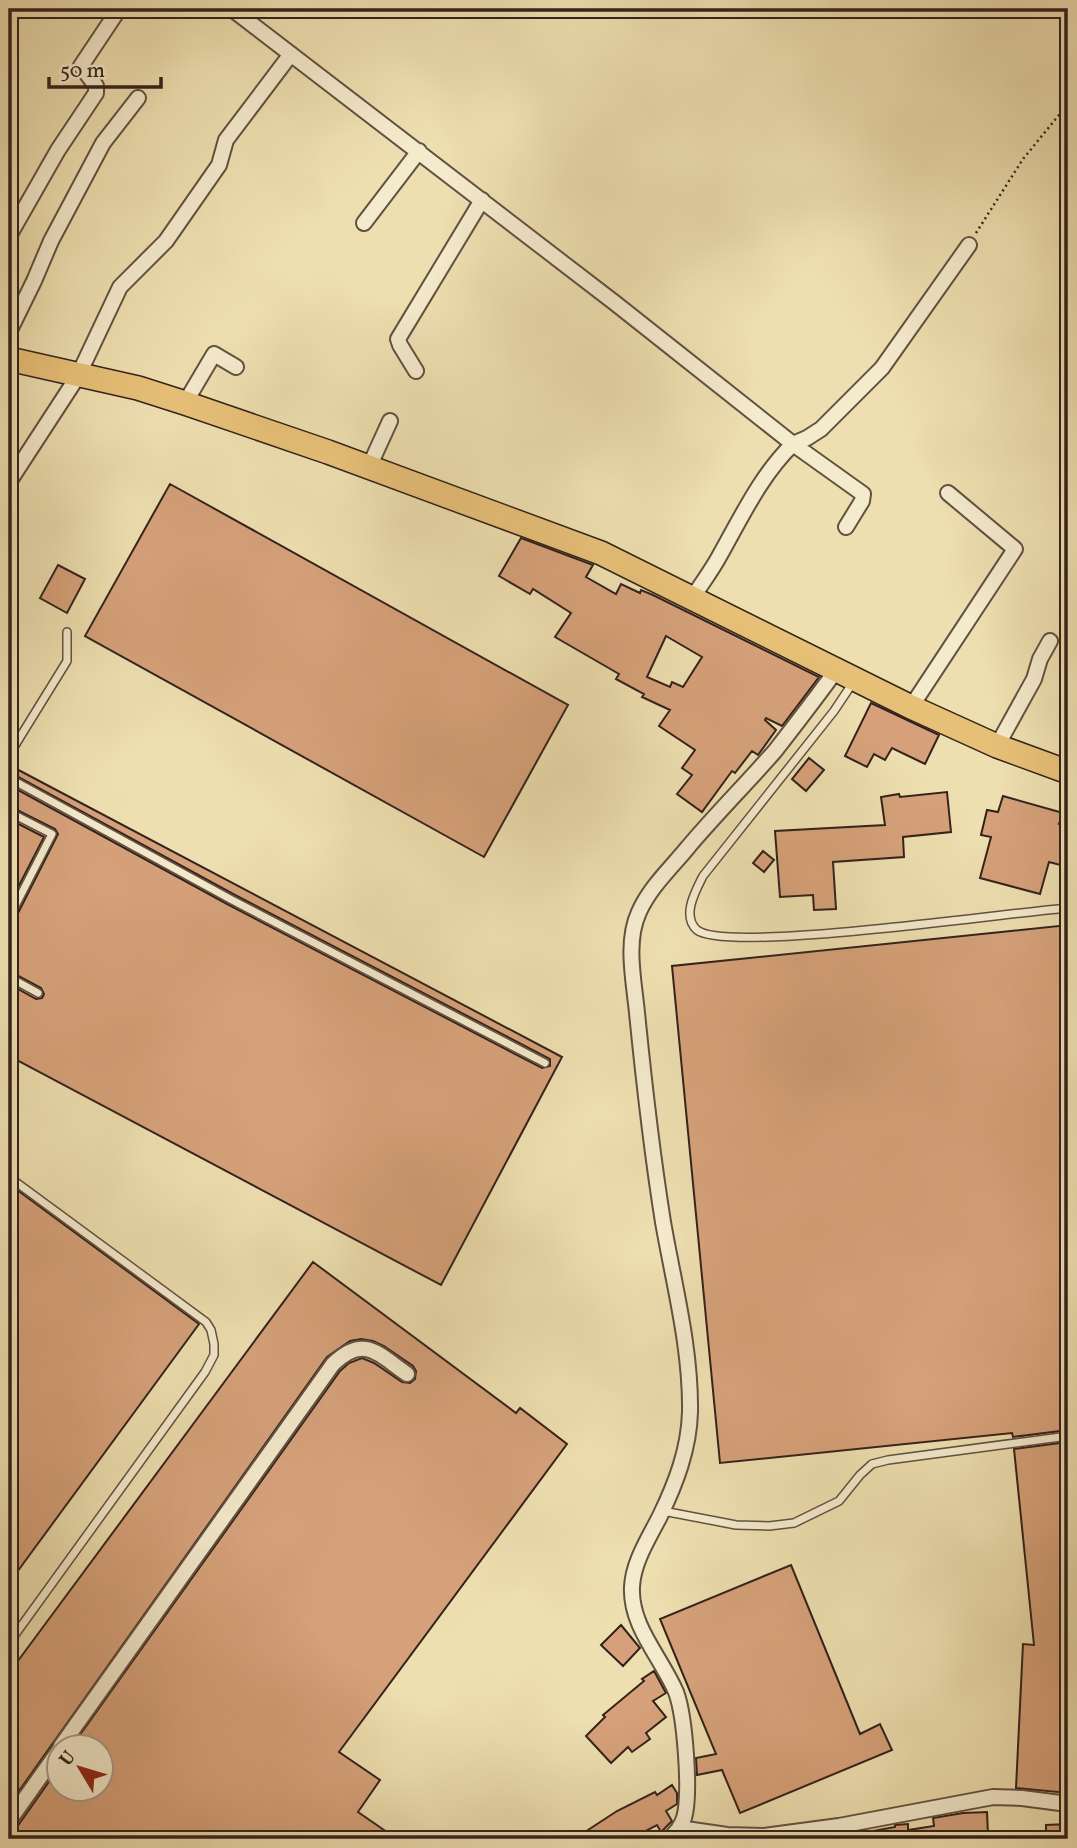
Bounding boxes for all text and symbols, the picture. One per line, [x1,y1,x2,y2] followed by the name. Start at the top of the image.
[49,46,161,90] scale bar
[60,57,105,86] text: 50 m
[46,1732,116,1802] north arrow
[54,1746,82,1772] text: U

